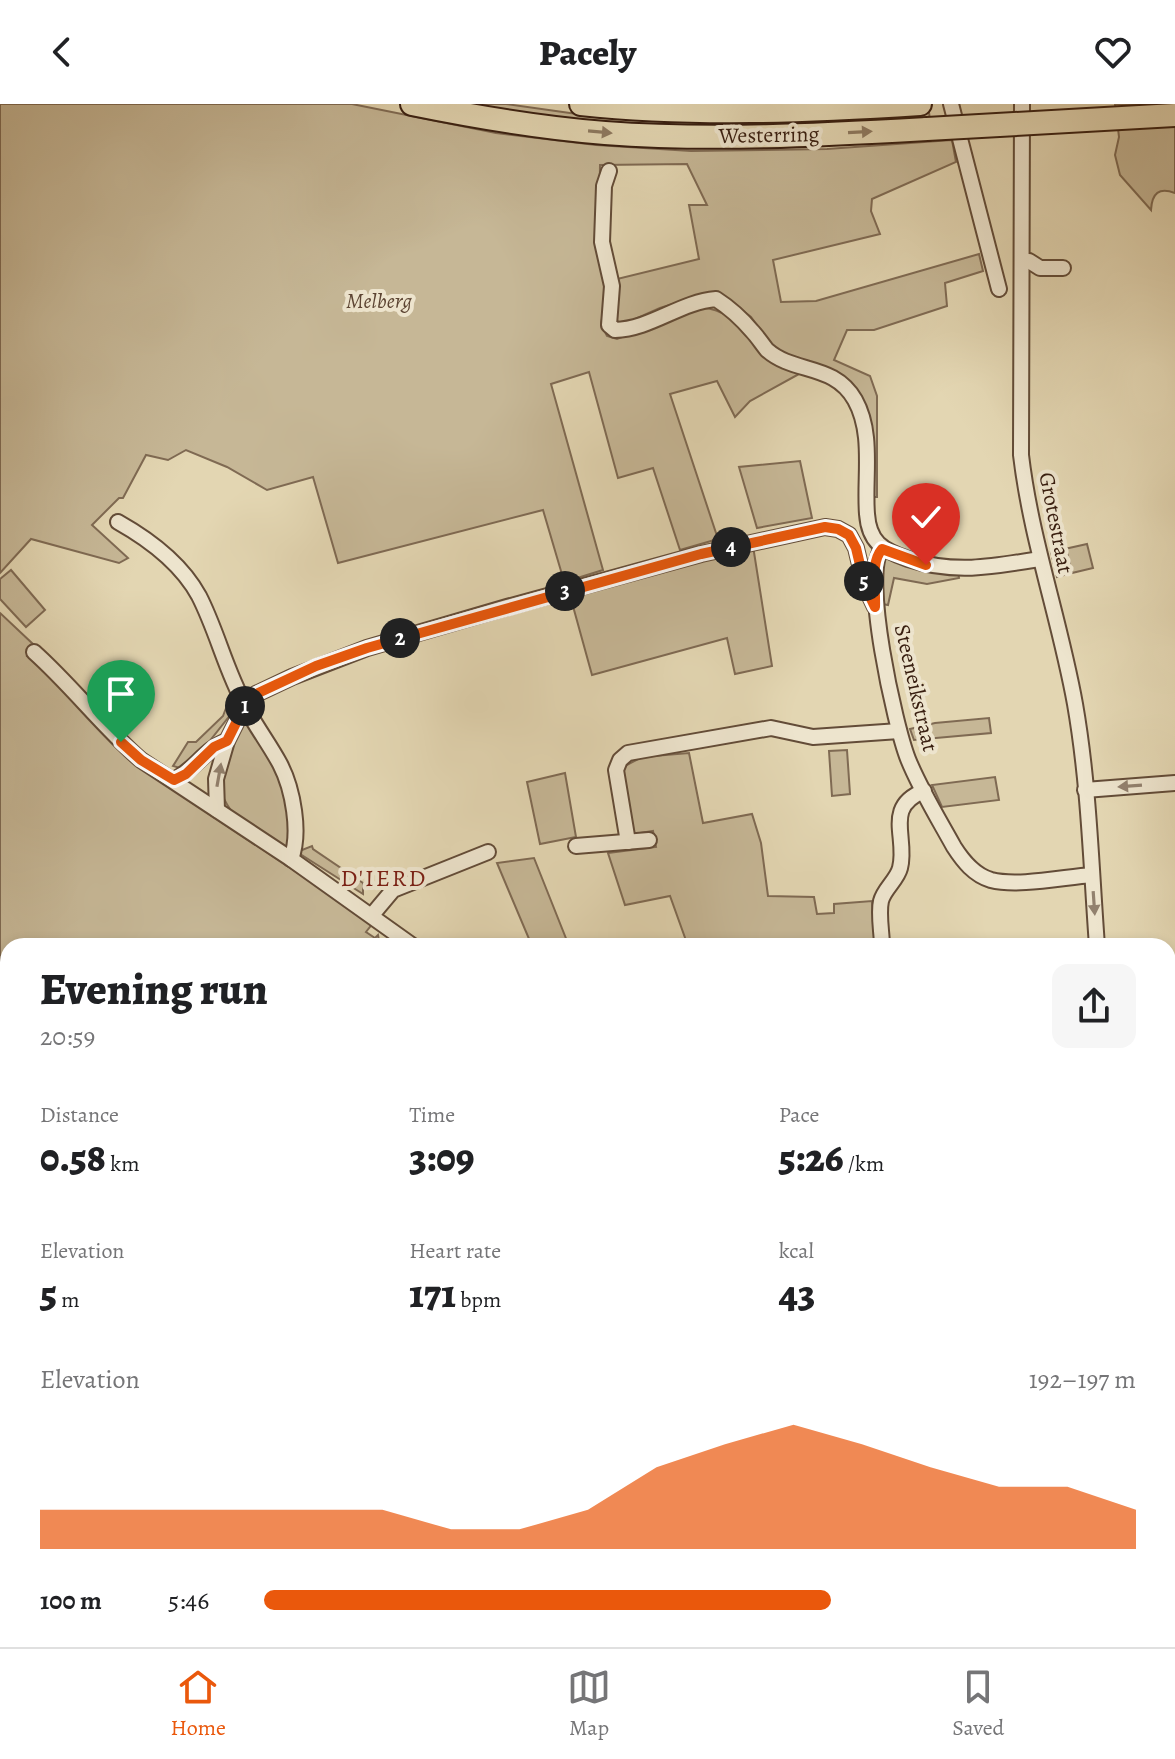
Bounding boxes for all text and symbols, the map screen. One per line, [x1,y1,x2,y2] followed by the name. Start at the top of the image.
[539,28,636,77] text: Pacely
[40,30,84,74] icon: back
[1091,30,1135,74] icon: heart
[717,119,820,151] street label: Westerring
[588,126,613,139] one-way arrow
[848,126,873,139] one-way arrow
[346,286,412,316] park label: Melberg
[1031,470,1081,576] street label: Grotestraat
[892,483,960,565] pin
[904,495,948,539] icon: check
[711,527,751,567] pin: 4
[726,532,736,562] text: 4
[844,561,884,601] pin: 5
[859,566,869,596] text: 5
[545,571,585,611] pin: 3
[560,576,570,606] text: 3
[380,618,420,658] pin: 2
[887,621,945,755] street label: Steeneikstraat
[395,623,405,653] text: 2
[87,660,155,742] pin
[99,672,143,716] icon: arrive
[225,686,265,726] pin: 1
[241,691,249,721] text: 1
[213,762,225,787] one-way arrow
[1117,780,1142,793] one-way arrow
[341,862,427,894] district label: D'IERD
[1088,891,1101,916] one-way arrow
[40,959,268,1019] text: Evening run
[1052,964,1136,1048] button: share
[40,1019,95,1054] text: 20:59
[40,1100,119,1130] text: Distance
[409,1100,455,1130] text: Time
[779,1100,819,1130] text: Pace
[40,1130,106,1185] text: 0.58
[409,1130,475,1185] text: 3:09
[779,1130,844,1185] text: 5:26
[106,1149,140,1179] text: km
[844,1149,884,1179] text: /km
[40,1236,124,1266] text: Elevation
[409,1236,501,1266] text: Heart rate
[779,1236,814,1266] text: kcal
[40,1266,57,1321] text: 5
[409,1266,456,1321] text: 171
[779,1266,815,1321] text: 43
[57,1285,80,1315] text: m
[456,1285,501,1315] text: bpm
[40,1362,140,1397] text: Elevation
[1029,1362,1136,1397] text: 192–197 m
[40,1583,102,1618] text: 100 m
[168,1583,209,1618] text: 5:46
[171,1665,226,1743] tab: Home
[567,1665,611,1743] tab: Map
[952,1665,1004,1743] tab: Saved

